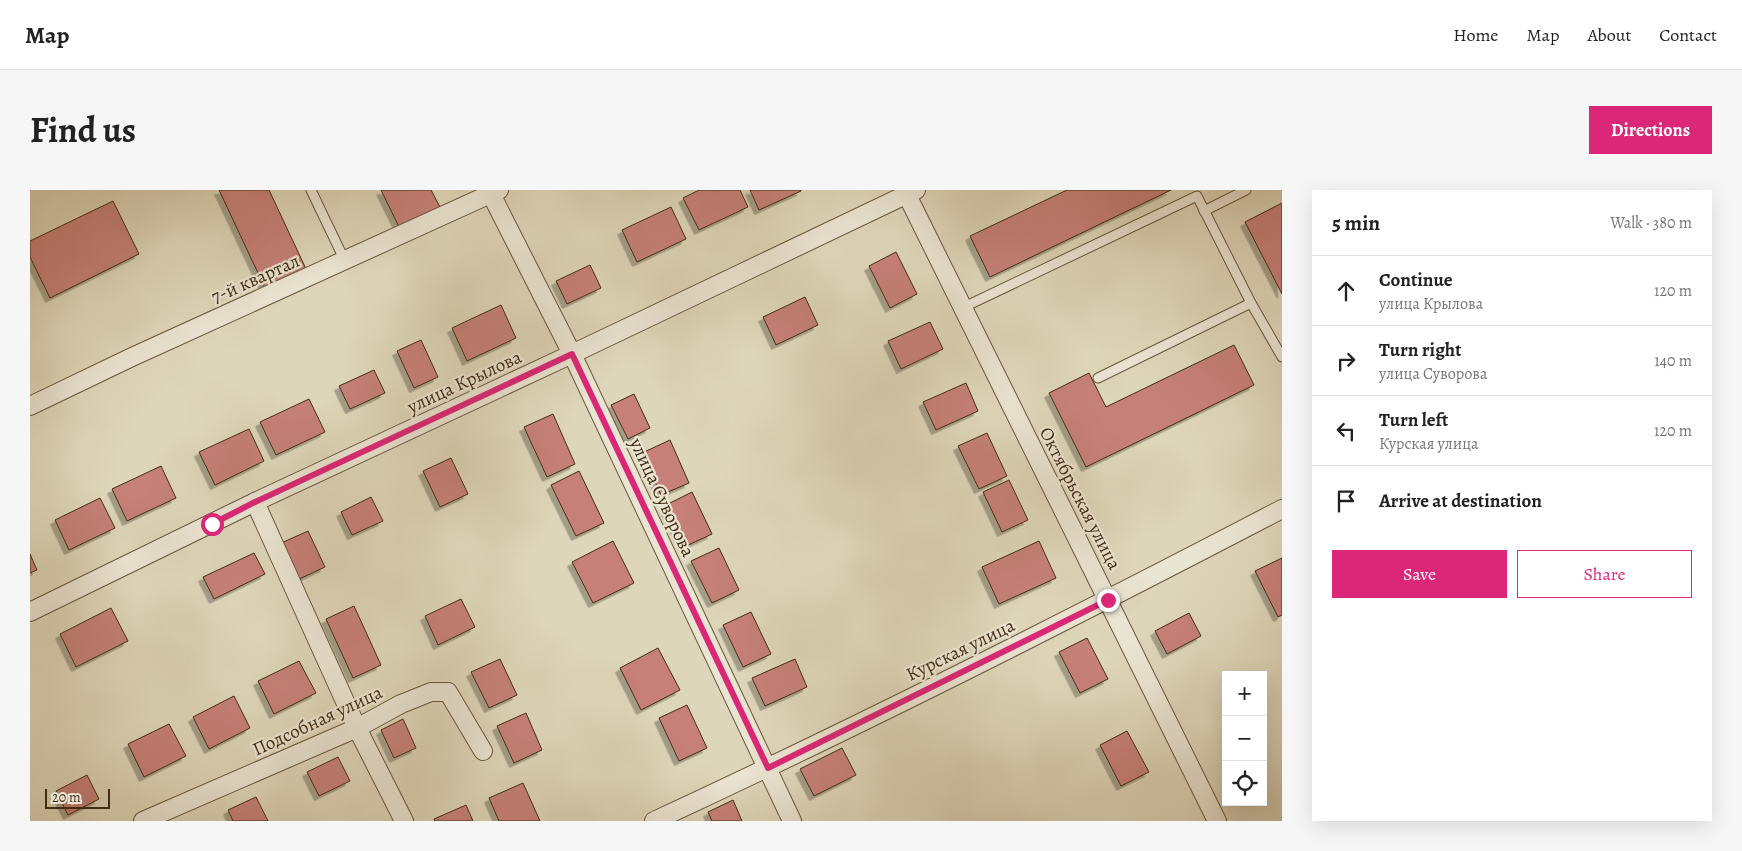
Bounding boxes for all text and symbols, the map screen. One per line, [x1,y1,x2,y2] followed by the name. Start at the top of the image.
[25,19,69,51] text: Map
[1453,23,1498,47] text: Home
[1526,23,1559,47] text: Map
[1587,23,1631,47] text: About
[1659,23,1717,47] text: Contact
[30,106,136,154] text: Find us
[1589,106,1712,154] button: Directions
[1332,209,1380,237] text: 5 min
[1610,212,1692,234] text: Walk · 380 m
[207,248,304,310] street label: 7-й квартал
[1379,267,1453,293] text: Continue
[1332,277,1360,305] icon: ahead
[1654,280,1692,302] text: 120 m
[1379,293,1483,315] text: улица Крылова
[1379,337,1461,363] text: Turn right
[402,344,526,420] street label: улица Крылова
[1332,347,1360,375] icon: right
[1654,350,1692,372] text: 140 m
[1379,363,1487,385] text: улица Суворова
[1379,407,1448,433] text: Turn left
[1332,417,1360,445] icon: left
[1654,420,1692,442] text: 120 m
[1033,423,1127,574] street label: Октябрьская улица
[623,433,701,561] street label: улица Суворова
[1379,433,1478,455] text: Курская улица
[1332,487,1360,515] icon: arrive
[1379,488,1542,514] text: Arrive at destination
[201,513,224,536] route start
[1332,550,1507,598] button: Save
[1517,550,1692,598] button: Share
[1097,589,1120,612] route end
[902,612,1019,687] street label: Курская улица
[1222,671,1267,806] map controls
[1222,671,1267,716] button: +
[248,679,387,762] street label: Подсобная улица
[1222,716,1267,761] button: −
[1222,761,1267,806] button: locate
[45,786,110,809] scale bar
[52,788,81,807] text: 20 m

